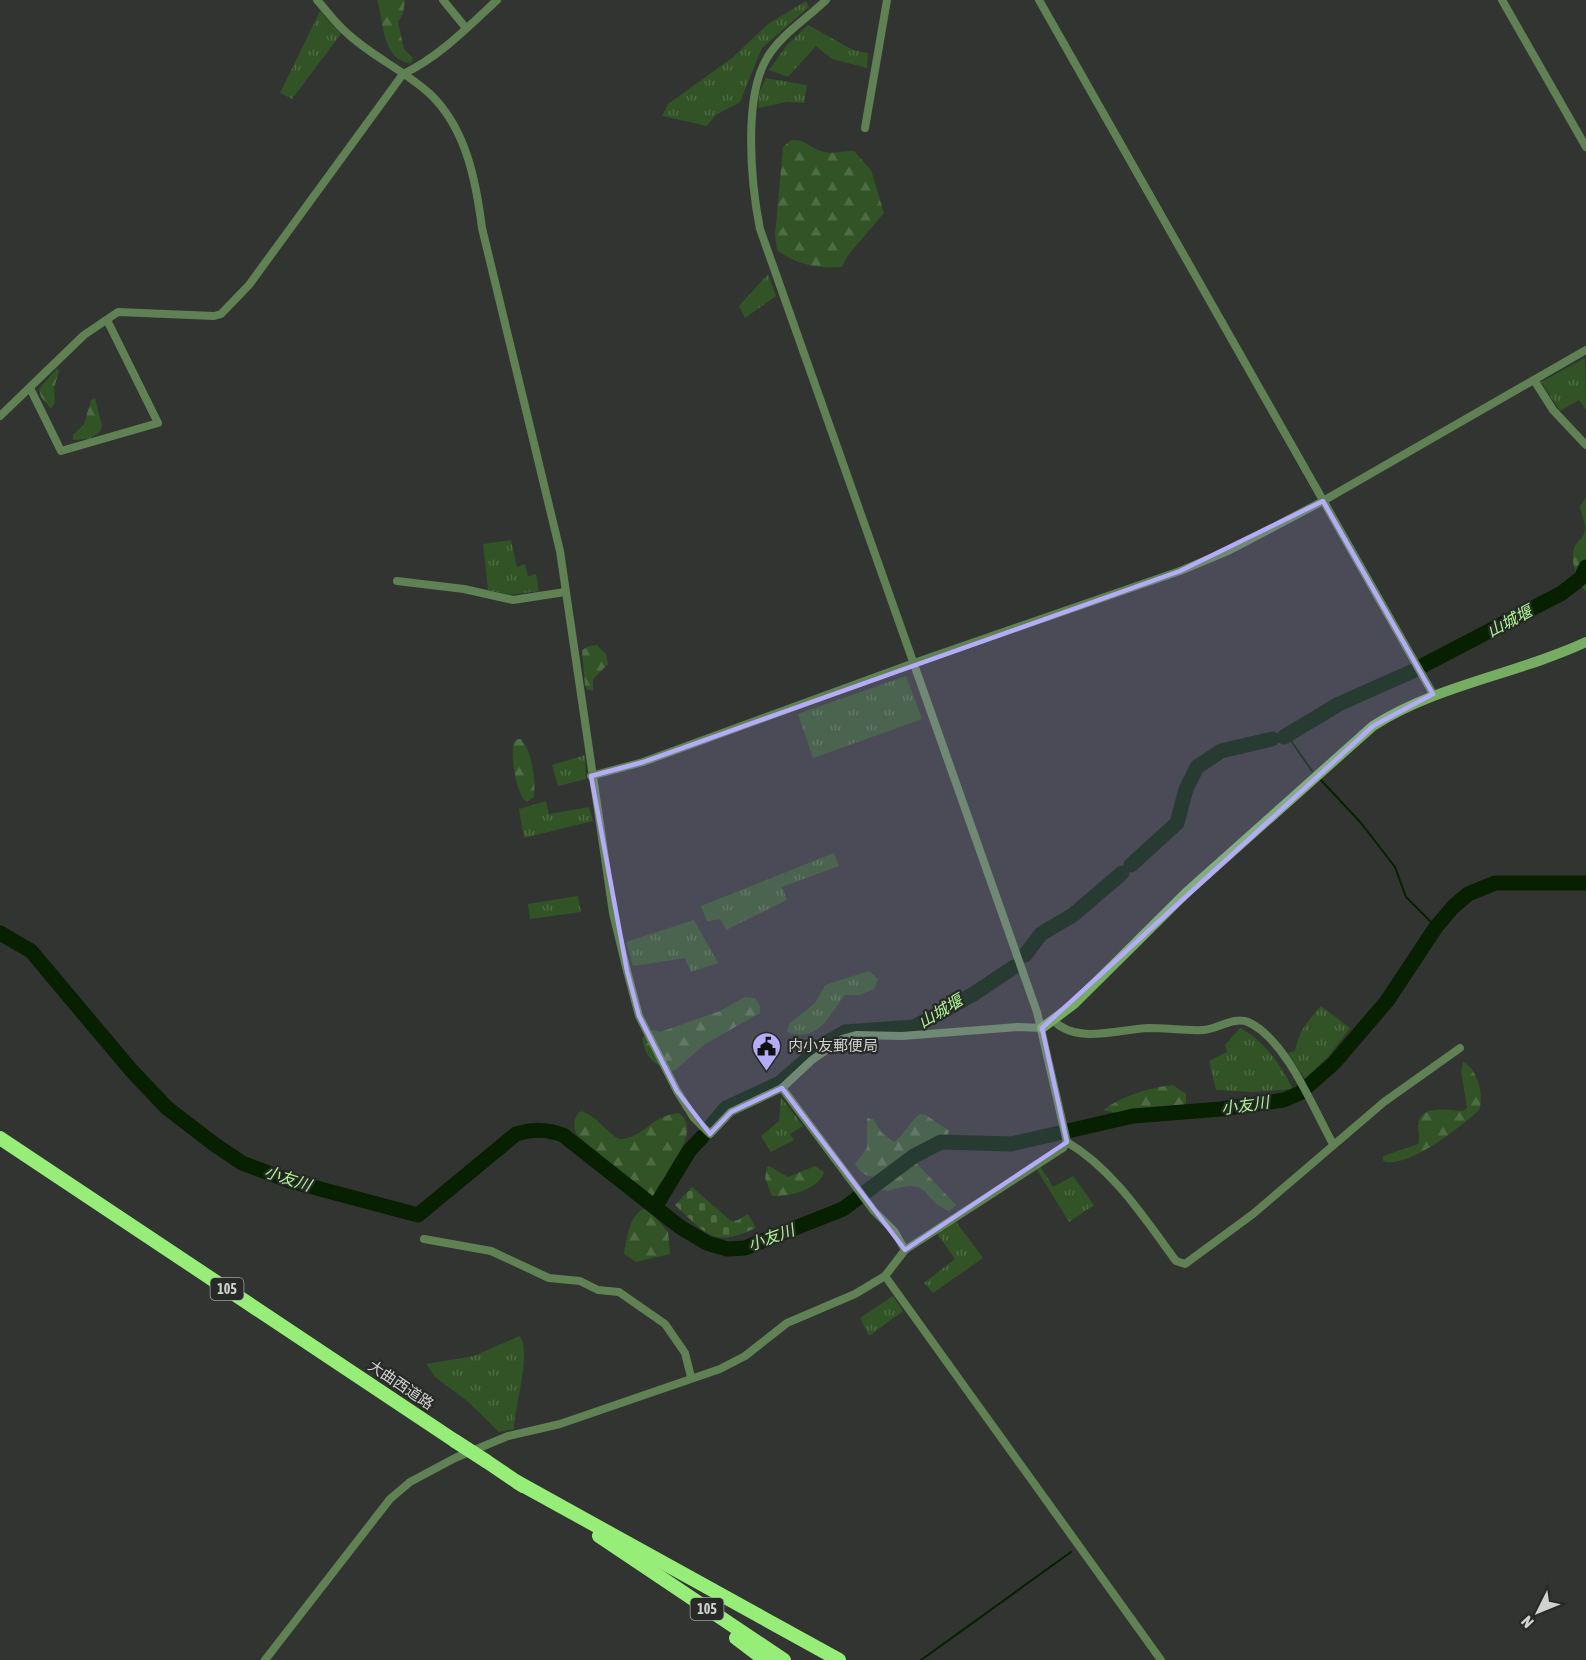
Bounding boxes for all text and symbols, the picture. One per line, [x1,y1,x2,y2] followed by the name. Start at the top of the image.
[1484,600,1537,640] water label: 山城堰
[915,989,968,1031] water label: 山城堰
[751,1030,783,1072] public building icon: 内小友郵便局
[788,1037,878,1054] place label: 内小友郵便局
[1220,1092,1272,1117] water label: 小友川
[262,1162,316,1195] water label: 小友川
[745,1220,799,1254] water label: 小友川
[210,1278,244,1300] road number: 105
[365,1357,437,1413] street label: 大曲西道路
[1508,1582,1568,1642] north arrow
[690,1598,724,1620] road number: 105
[1517,1613,1537,1632] text: N

